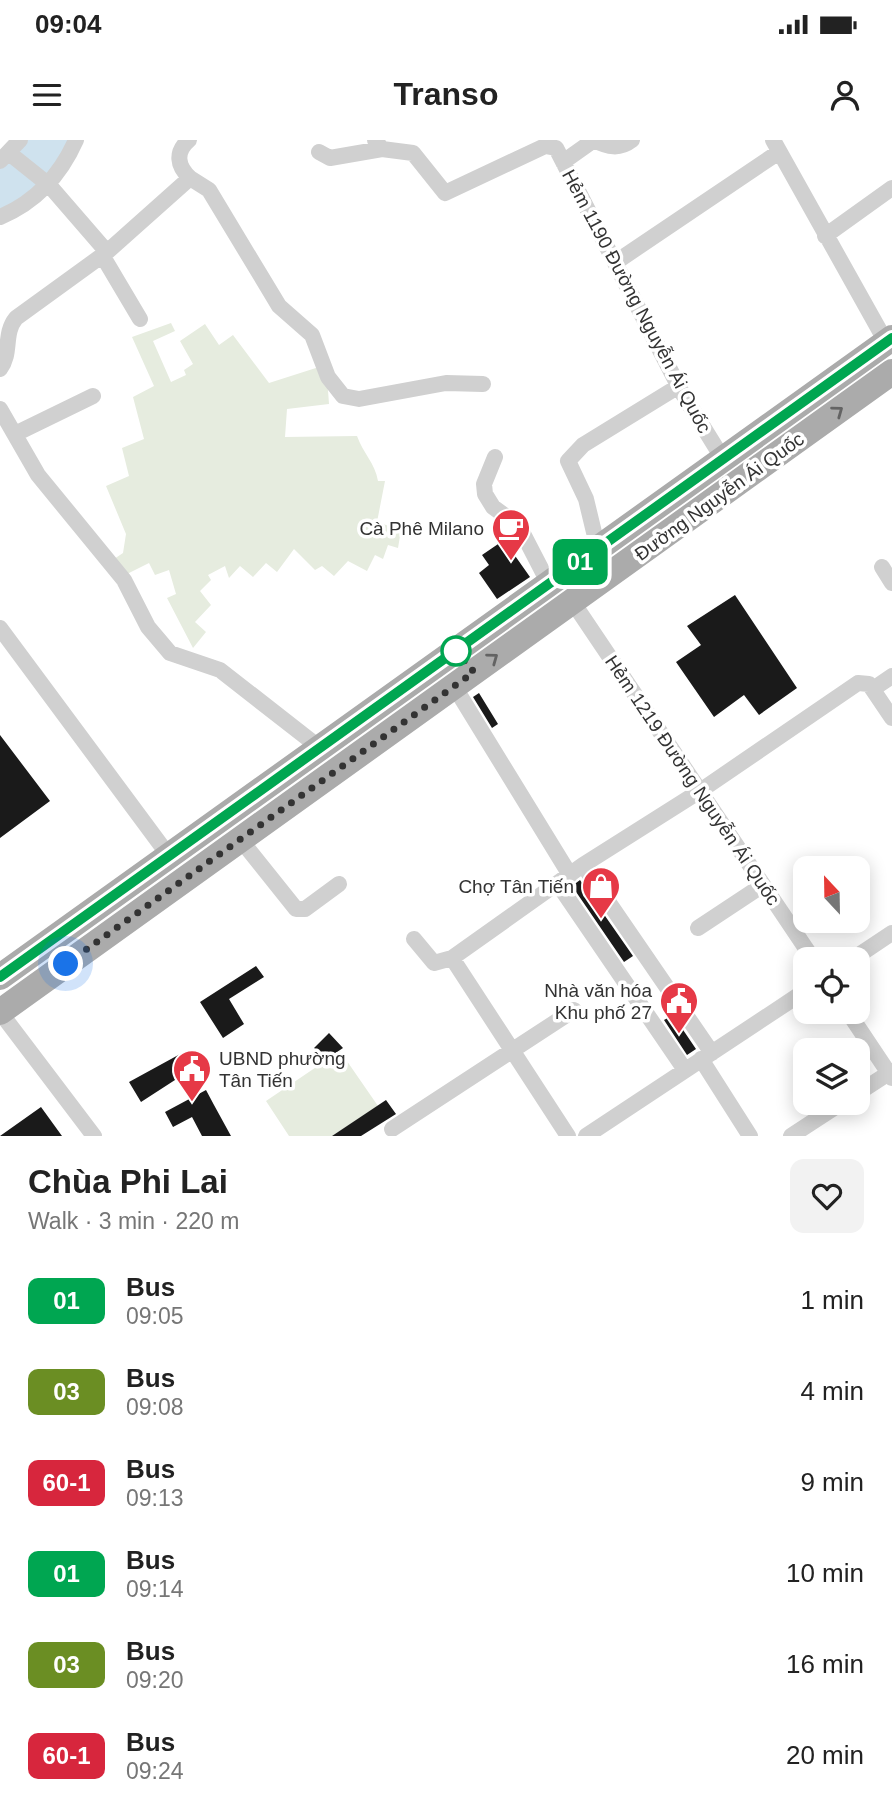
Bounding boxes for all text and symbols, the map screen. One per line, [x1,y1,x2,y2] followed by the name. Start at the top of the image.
[35,9,102,39] text: 09:04
[28,76,66,114] icon: menu
[394,76,498,112] text: Transo
[826,76,864,114] icon: person
[558,166,715,436] street label: Hẻm 1190 Đường Nguyễn Ái Quốc
[830,407,843,419] one-way arrow
[631,428,808,565] street label: Đường Nguyễn Ái Quốc
[490,507,532,562] cafe icon: Cà Phê Milano
[359,518,484,539] place label: Cà Phê Milano
[548,539,612,585] line badge: 01
[567,548,593,575] text: 01
[441,636,471,666] unlabelled marker
[601,651,784,909] street label: Hẻm 1219 Đường Nguyễn Ái Quốc
[485,654,498,666] one-way arrow
[793,856,870,933] north arrow
[793,856,870,1115] map controls
[580,865,622,920] shop icon: Chợ Tân Tiến
[458,876,574,897] place label: Chợ Tân Tiến
[48,946,83,981] your location
[793,947,870,1024] button: locate
[544,980,652,1023] place label: Nhà văn hóa Khu phố 27
[658,980,700,1035] public building icon: Nhà văn hóa Khu phố 27
[793,1038,870,1115] button: layers
[171,1048,213,1103] public building icon: UBND phường Tân Tiến
[219,1048,346,1091] place label: UBND phường Tân Tiến
[790,1159,864,1233] button: heart
[28,1163,228,1200] text: Chùa Phi Lai
[28,1208,239,1234] text: Walk · 3 min · 220 m
[126,1272,175,1302] text: Bus
[800,1285,864,1315] text: 1 min
[53,1287,80,1314] text: 01
[126,1303,184,1329] text: 09:05
[126,1363,175,1393] text: Bus
[800,1376,864,1406] text: 4 min
[53,1378,80,1405] text: 03
[126,1394,184,1420] text: 09:08
[126,1454,175,1484] text: Bus
[800,1467,864,1497] text: 9 min
[42,1469,91,1496] text: 60-1
[126,1485,184,1511] text: 09:13
[126,1545,175,1575] text: Bus
[786,1558,864,1588] text: 10 min
[53,1560,80,1587] text: 01
[126,1576,184,1602] text: 09:14
[126,1636,175,1666] text: Bus
[786,1649,864,1679] text: 16 min
[53,1651,80,1678] text: 03
[126,1667,184,1693] text: 09:20
[126,1727,175,1757] text: Bus
[786,1740,864,1770] text: 20 min
[42,1742,91,1769] text: 60-1
[126,1758,184,1784] text: 09:24

